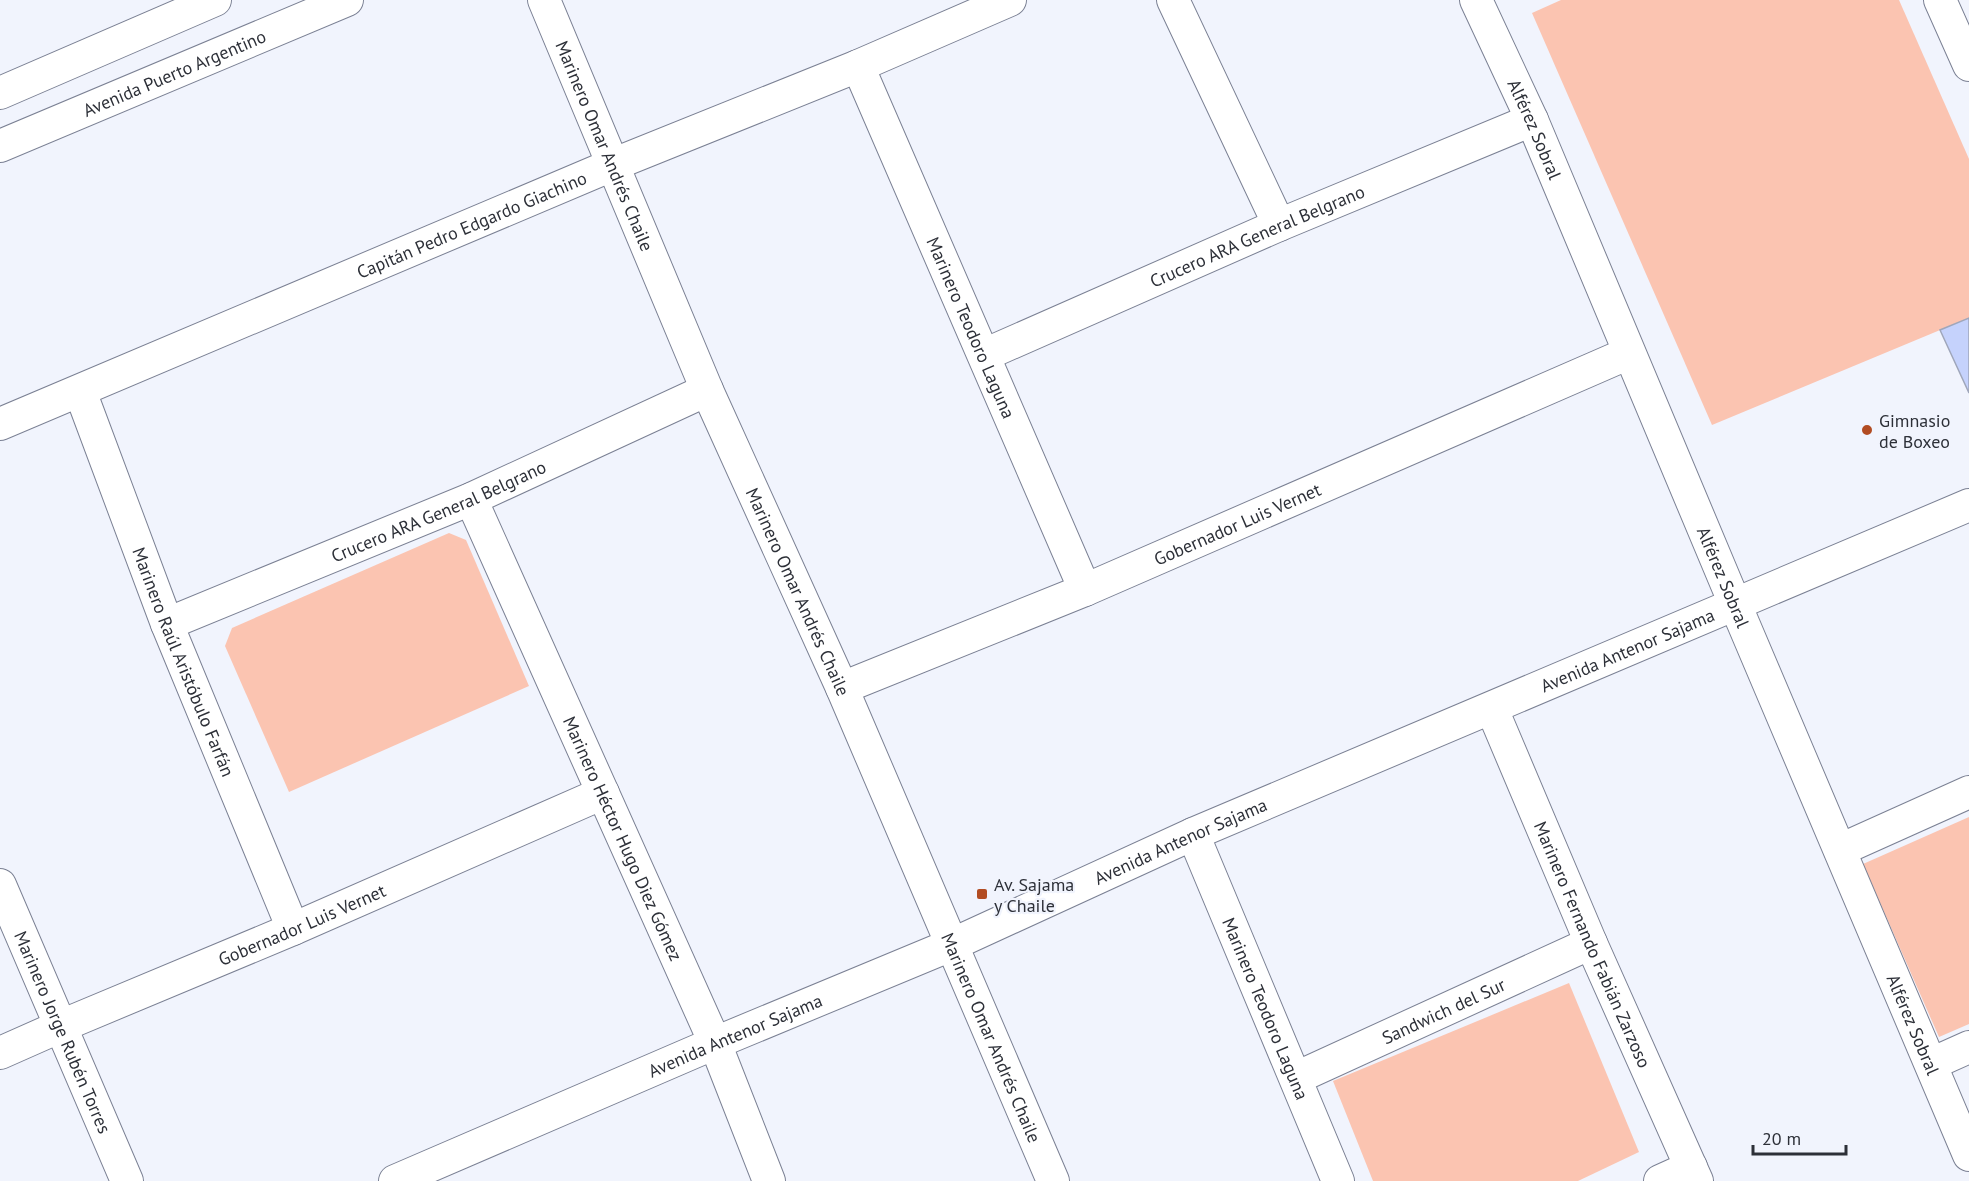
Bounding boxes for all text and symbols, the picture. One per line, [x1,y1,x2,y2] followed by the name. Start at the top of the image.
[79,24,269,121] street label: Avenida Puerto Argentino
[551,37,659,255] street label: Marinero Omar Andrés Chaile
[1503,75,1567,183] street label: Alférez Sobral
[353,166,590,283] street label: Capitán Pedro Edgardo Giachino
[1146,179,1368,292] street label: Crucero ARA General Belgrano
[922,233,1021,422] street label: Marinero Teodoro Laguna
[1879,409,1950,453] place label: Gimnasio de Boxeo
[1860,423,1874,437] marker: Gimnasio de Boxeo
[327,455,549,567] street label: Crucero ARA General Belgrano
[1150,477,1324,570] street label: Gobernador Luis Vernet
[741,484,855,699] street label: Marinero Omar Andrés Chaile
[1692,523,1755,632] street label: Alférez Sobral
[128,544,240,780] street label: Marinero Raúl Aristóbulo Farfán
[1537,603,1718,697] street label: Avenida Antenor Sajama
[558,713,688,964] street label: Marinero Héctor Hugo Diez Gómez
[1090,793,1270,889] street label: Avenida Antenor Sajama
[1529,818,1656,1071] street label: Marinero Fernando Fabián Zarzoso
[994,873,1074,917] place label: Av. Sajama y Chaile
[215,878,389,970] street label: Gobernador Luis Vernet
[975,887,989,901] marker: Av. Sajama y Chaile
[1218,914,1314,1103] street label: Marinero Teodoro Laguna
[10,927,117,1137] street label: Marinero Jorge Rubén Torres
[937,929,1047,1146] street label: Marinero Omar Andrés Chaile
[1882,971,1945,1079] street label: Alférez Sobral
[1378,972,1509,1049] street label: Sandwich del Sur
[644,988,826,1082] street label: Avenida Antenor Sajama
[1753,1118,1846,1156] scale bar
[1762,1127,1801,1150] text: 20 m

